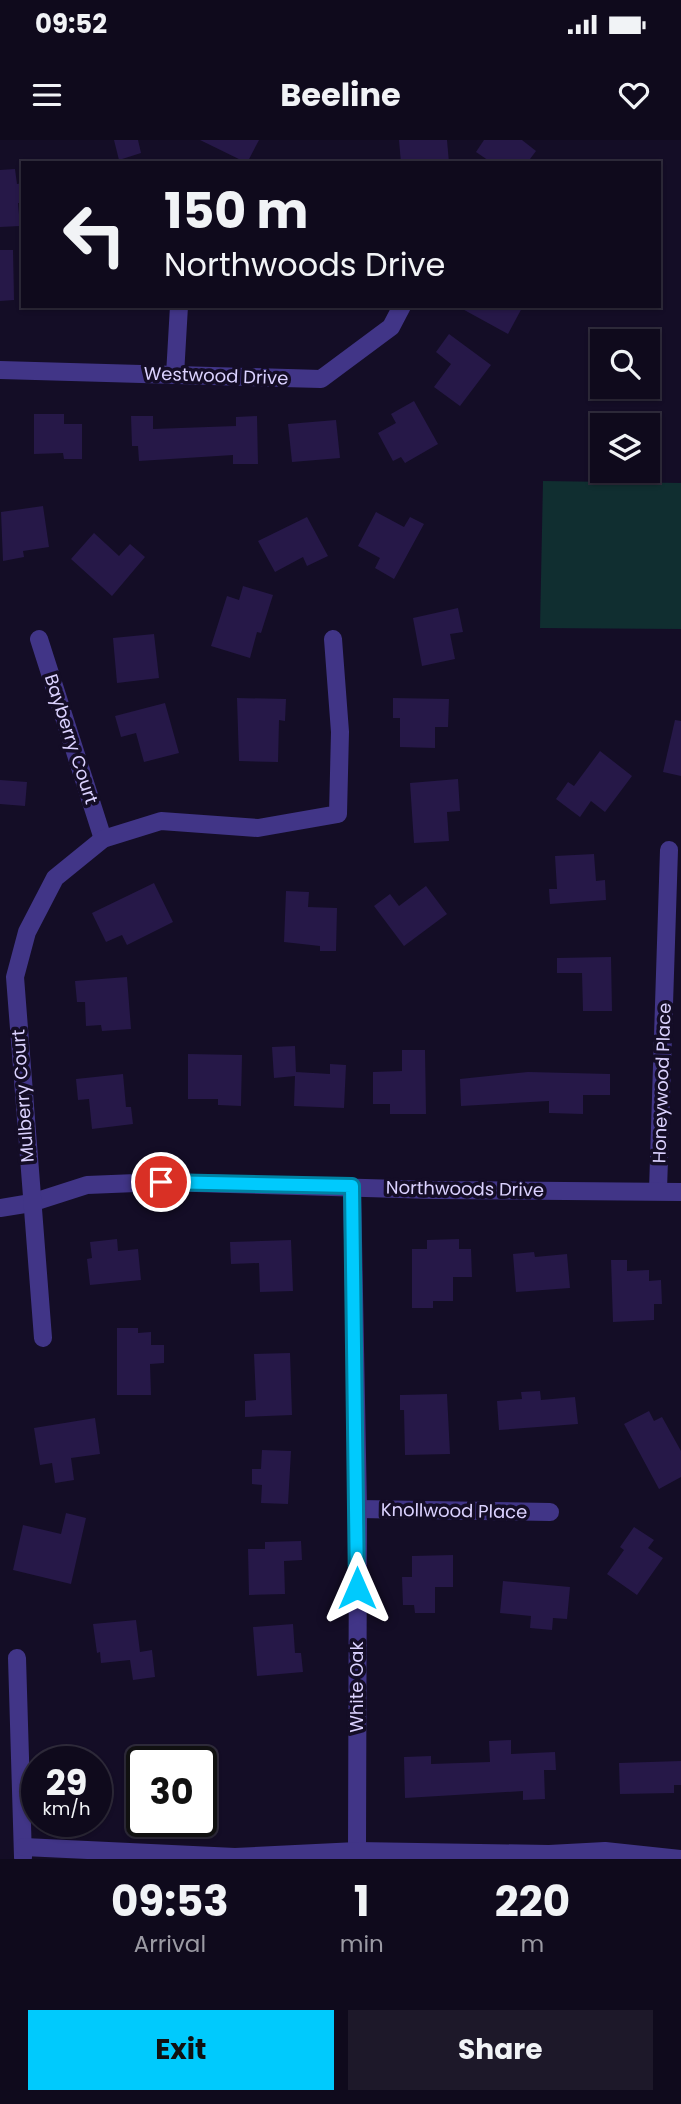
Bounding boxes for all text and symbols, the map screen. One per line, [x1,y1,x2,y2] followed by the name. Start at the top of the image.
[35,6,107,42] text: 09:52
[280,72,401,117] text: Beeline
[28,76,66,114] icon: menu
[615,76,653,114] icon: heart
[164,177,309,245] text: 150 m
[49,189,140,280] icon: left
[164,242,445,287] text: Northwoods Drive
[590,329,660,483] map controls
[590,329,660,399] button: search
[143,360,289,391] street label: Westwood Drive
[590,413,660,483] button: layers
[39,671,104,807] street label: Bayberry Court
[646,1002,677,1164] street label: Honeywood Place
[5,1029,40,1163] street label: Mulberry Court
[131,1152,191,1212] pin
[142,1163,180,1201] icon: arrive
[386,1175,544,1202] street label: Northwoods Drive
[381,1497,527,1524] street label: Knollwood Place
[320,1551,394,1625] position arrow
[344,1640,369,1733] street label: White Oak
[126,1746,217,1837] speed limit sign: 30
[46,1758,87,1807] text: 29
[43,1796,90,1821] text: km/h
[111,1872,229,1931] text: 09:53
[354,1872,370,1931] text: 1
[495,1872,570,1931] text: 220
[134,1928,206,1960] text: Arrival
[340,1928,384,1960] text: min
[521,1928,544,1960] text: m
[28,2010,334,2090] button: Exit
[348,2010,653,2090] button: Share

